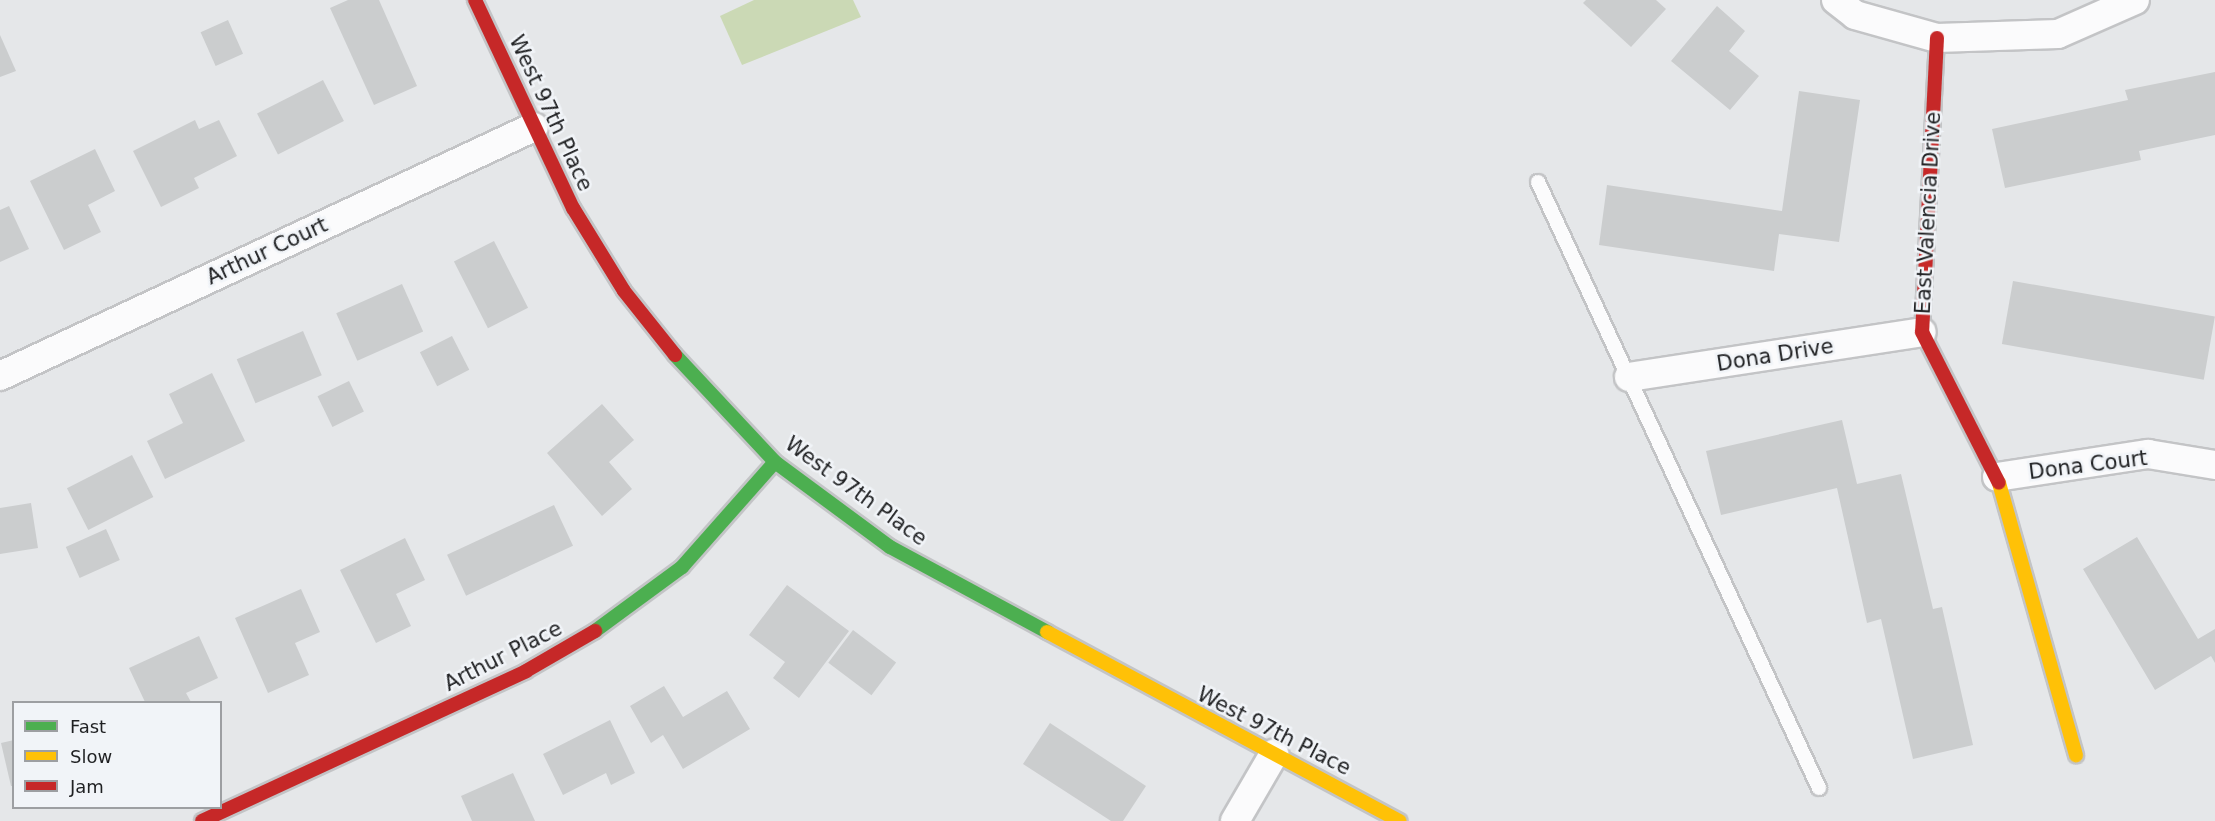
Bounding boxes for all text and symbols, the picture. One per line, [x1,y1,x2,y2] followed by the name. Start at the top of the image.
[504,31,598,195] street label: West 97th Place
[1910,111,1946,315] street label: East Valencia Drive
[202,212,332,290] street label: Arthur Court
[1715,333,1835,377] street label: Dona Drive
[780,431,932,551] street label: West 97th Place
[2027,445,2149,485] street label: Dona Court
[440,615,566,697] street label: Arthur Place
[1193,681,1355,781] street label: West 97th Place
[12,701,222,809] legend
[70,716,106,737] text: Fast
[70,746,112,767] text: Slow
[70,776,104,797] text: Jam

